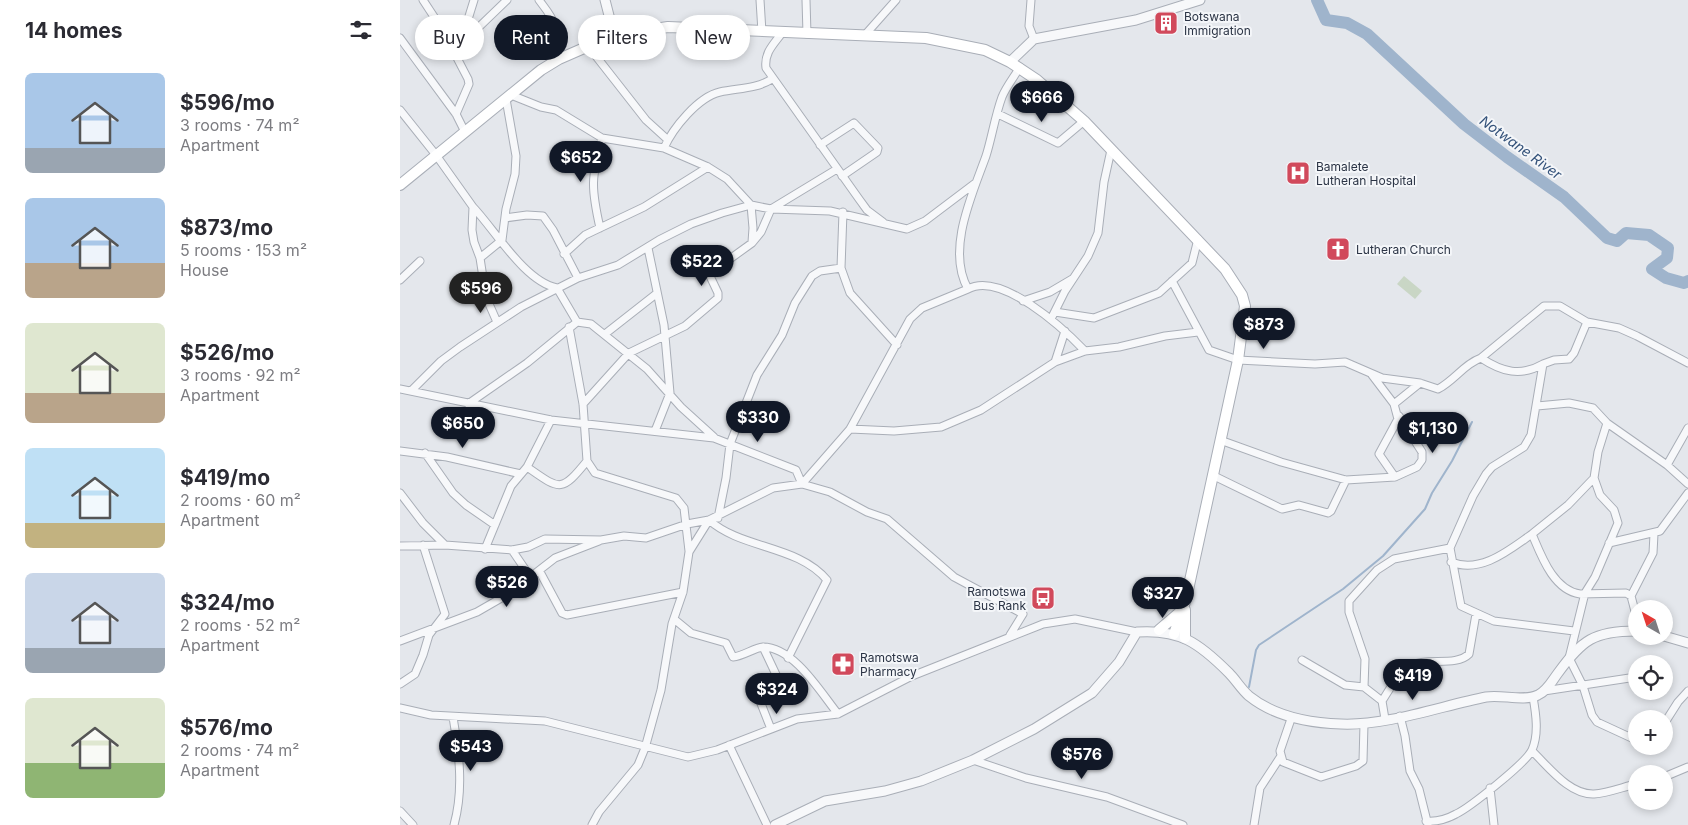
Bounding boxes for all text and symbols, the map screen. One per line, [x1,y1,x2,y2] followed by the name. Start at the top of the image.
[1184,9,1251,38] place label: Botswana Immigration
[1153,10,1179,36] building icon: Botswana Immigration
[415,15,484,60] chip: Buy
[494,15,568,60] chip: Rent
[578,15,666,60] chip: Filters
[676,15,750,60] chip: New
[347,16,375,44] icon: filters
[25,18,123,43] text: 14 homes
[1012,80,1072,123] pin: $666
[1021,87,1063,107] text: $666
[180,90,275,115] text: $596/mo
[65,93,125,153] icon: home
[1477,112,1566,183] water label: Notwane River
[180,115,299,135] text: 3 rooms · 74 m²
[180,135,260,155] text: Apartment
[551,140,611,183] pin: $652
[560,147,602,167] text: $652
[1316,159,1416,188] place label: Bamalete Lutheran Hospital
[1285,160,1311,186] hospital icon: Bamalete Lutheran Hospital
[180,215,273,240] text: $873/mo
[65,218,125,278] icon: home
[1325,236,1351,262] church icon: Lutheran Church
[180,240,307,260] text: 5 rooms · 153 m²
[1356,242,1451,257] place label: Lutheran Church
[672,244,732,287] pin: $522
[682,251,722,271] text: $522
[180,260,229,280] text: House
[451,272,511,314] pin: $596
[460,278,502,298] text: $596
[1234,308,1294,350] pin: $873
[1244,314,1284,334] text: $873
[180,340,274,365] text: $526/mo
[65,343,125,403] icon: home
[180,365,301,385] text: 3 rooms · 92 m²
[180,385,260,405] text: Apartment
[728,400,788,443] pin: $330
[433,406,493,449] pin: $650
[737,407,779,427] text: $330
[1392,412,1474,454] pin: $1,130
[442,413,484,433] text: $650
[1408,418,1458,438] text: $1,130
[180,465,270,490] text: $419/mo
[65,468,125,528] icon: home
[180,490,301,510] text: 2 rooms · 60 m²
[180,510,260,530] text: Apartment
[477,566,537,608] pin: $526
[486,572,528,592] text: $526
[1133,576,1193,619] pin: $327
[1143,583,1183,603] text: $327
[967,584,1026,613] place label: Ramotswa Bus Rank
[1030,585,1056,611] bus stop icon: Ramotswa Bus Rank
[180,590,275,615] text: $324/mo
[65,593,125,653] icon: home
[1628,600,1672,645] north arrow
[1628,600,1673,810] map controls
[180,615,300,635] text: 2 rooms · 52 m²
[180,635,260,655] text: Apartment
[860,650,919,679] place label: Ramotswa Pharmacy
[830,651,856,677] pharmacy icon: Ramotswa Pharmacy
[1628,655,1673,700] button: locate
[1383,658,1443,701] pin: $419
[1394,665,1432,685] text: $419
[747,672,807,715] pin: $324
[756,679,798,699] text: $324
[1628,710,1673,755] button: +
[180,715,273,740] text: $576/mo
[65,718,125,778] icon: home
[441,730,501,772] pin: $543
[450,736,492,756] text: $543
[1052,738,1112,780] pin: $576
[180,740,299,760] text: 2 rooms · 74 m²
[1062,744,1102,764] text: $576
[180,760,260,780] text: Apartment
[1628,765,1673,810] button: −

